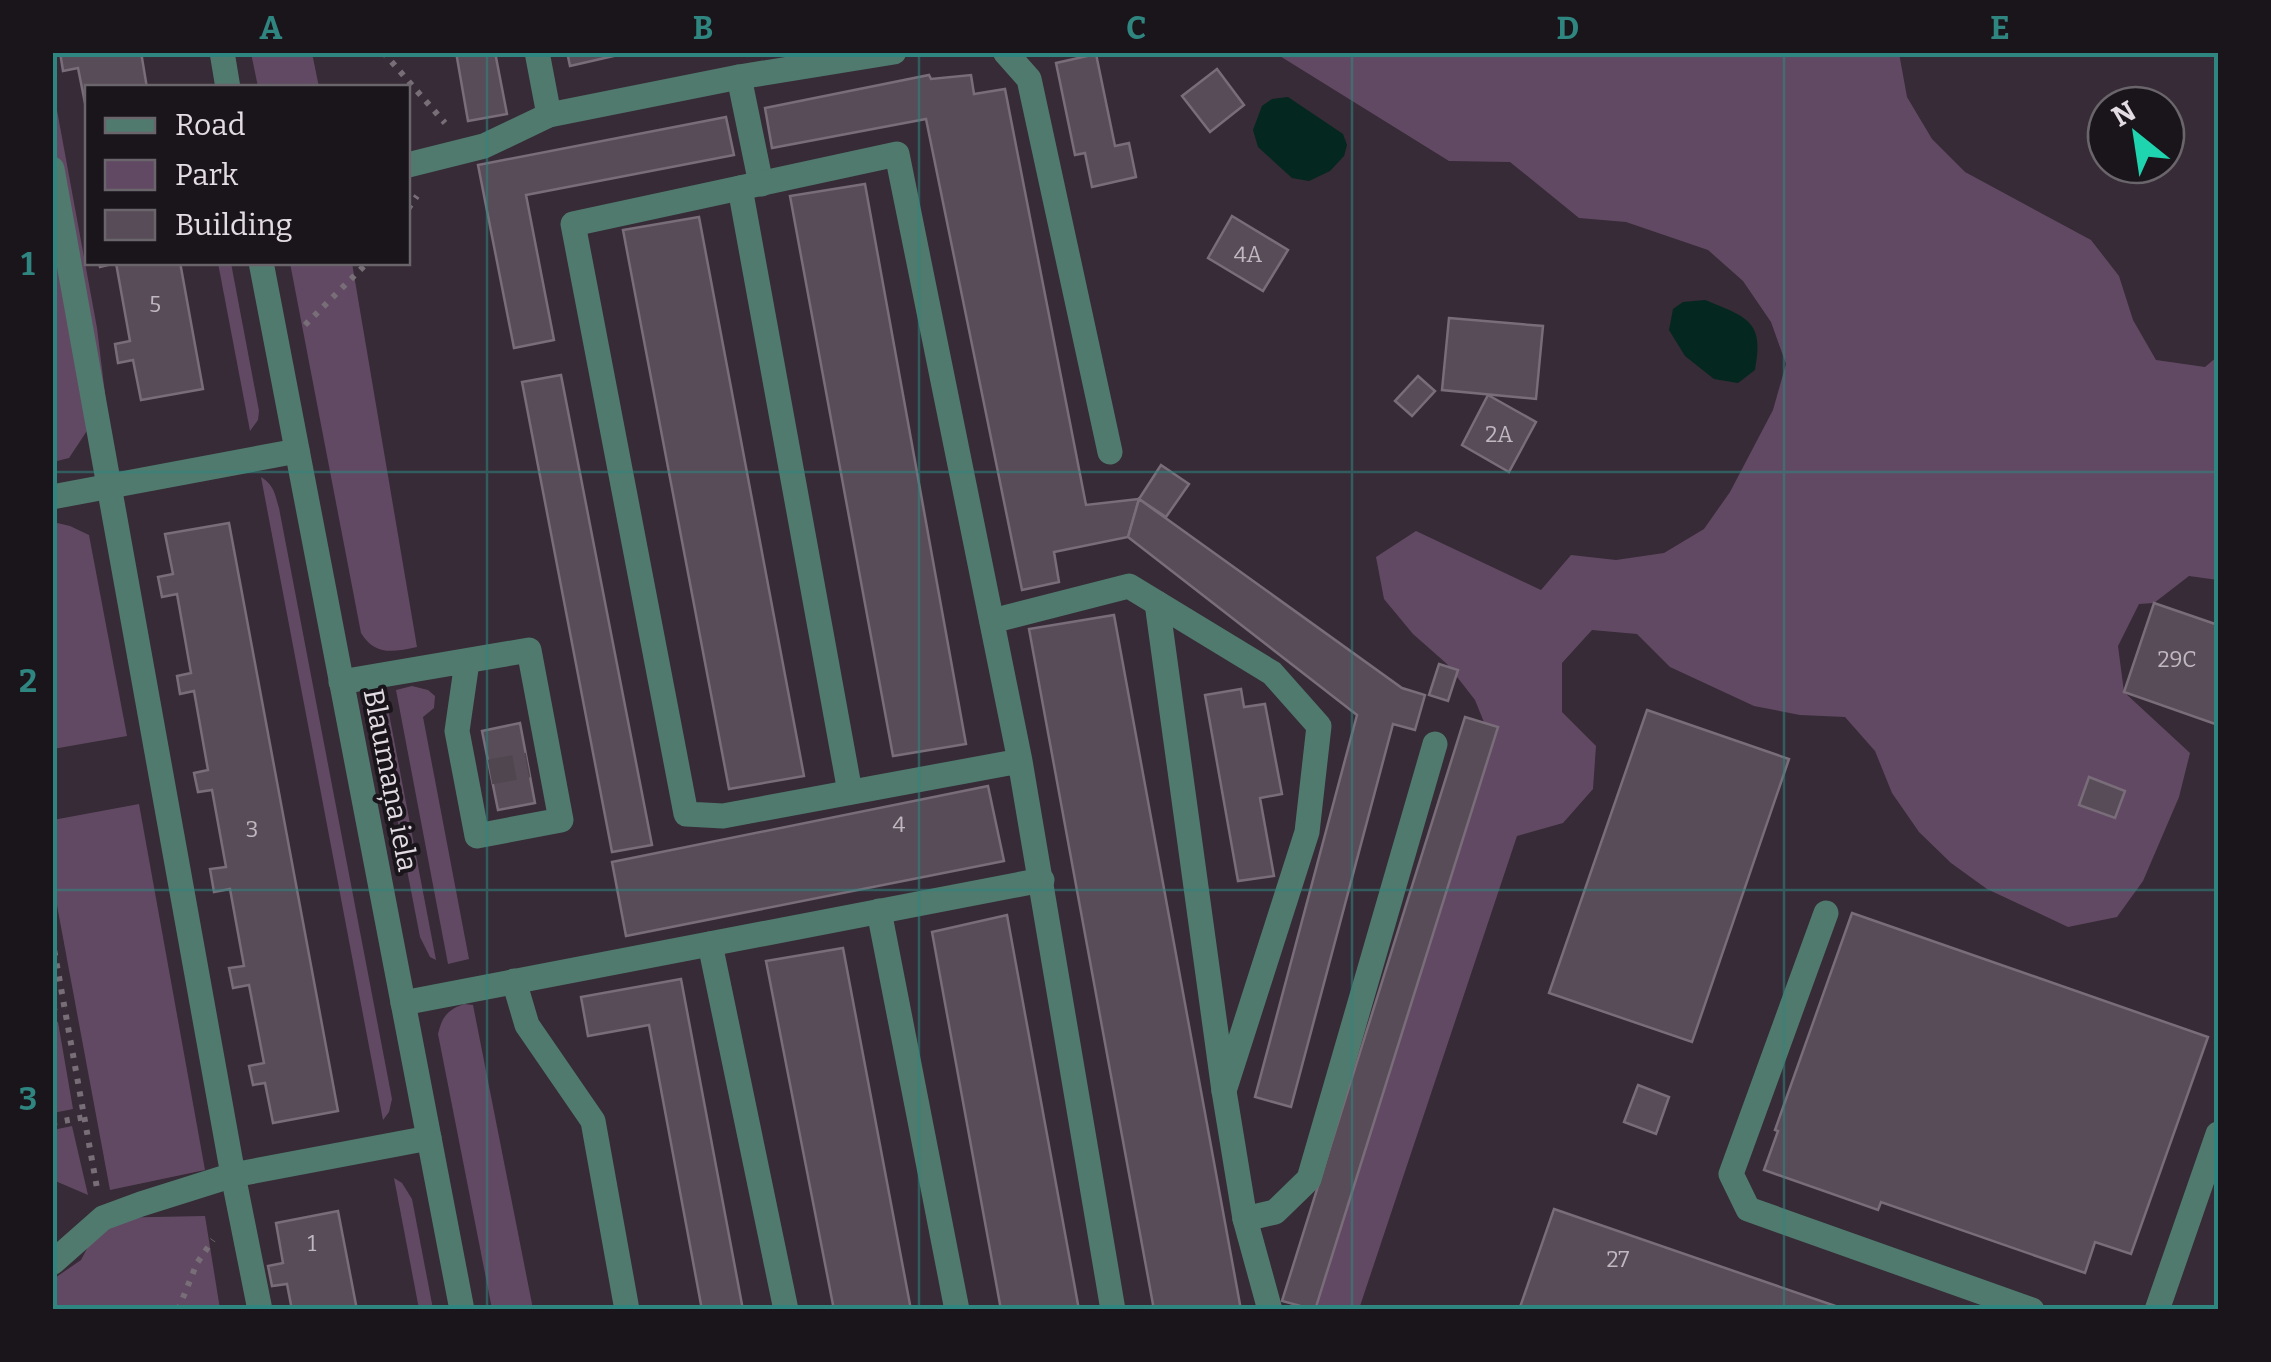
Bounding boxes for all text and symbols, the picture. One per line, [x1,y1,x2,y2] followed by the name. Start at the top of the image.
[260,9,283,47] text: A
[693,9,713,47] text: B
[1126,9,1146,47] text: C
[1557,9,1579,47] text: D
[1990,9,2010,47] text: E
[85,85,410,265] legend
[2086,85,2186,185] north arrow
[2106,94,2141,133] text: N
[175,107,246,143] text: Road
[175,157,238,193] text: Park
[175,207,293,243] text: Building
[1234,241,1263,268] house number: 4A
[21,245,35,283] text: 1
[149,291,161,318] house number: 5
[1485,421,1513,448] house number: 2A
[2157,646,2197,673] house number: 29C
[19,662,37,700] text: 2
[356,686,424,874] street label: Blaumaņa iela
[893,811,906,838] house number: 4
[246,816,258,843] house number: 3
[19,1080,37,1118] text: 3
[308,1230,317,1257] house number: 1
[1607,1246,1629,1273] house number: 27

